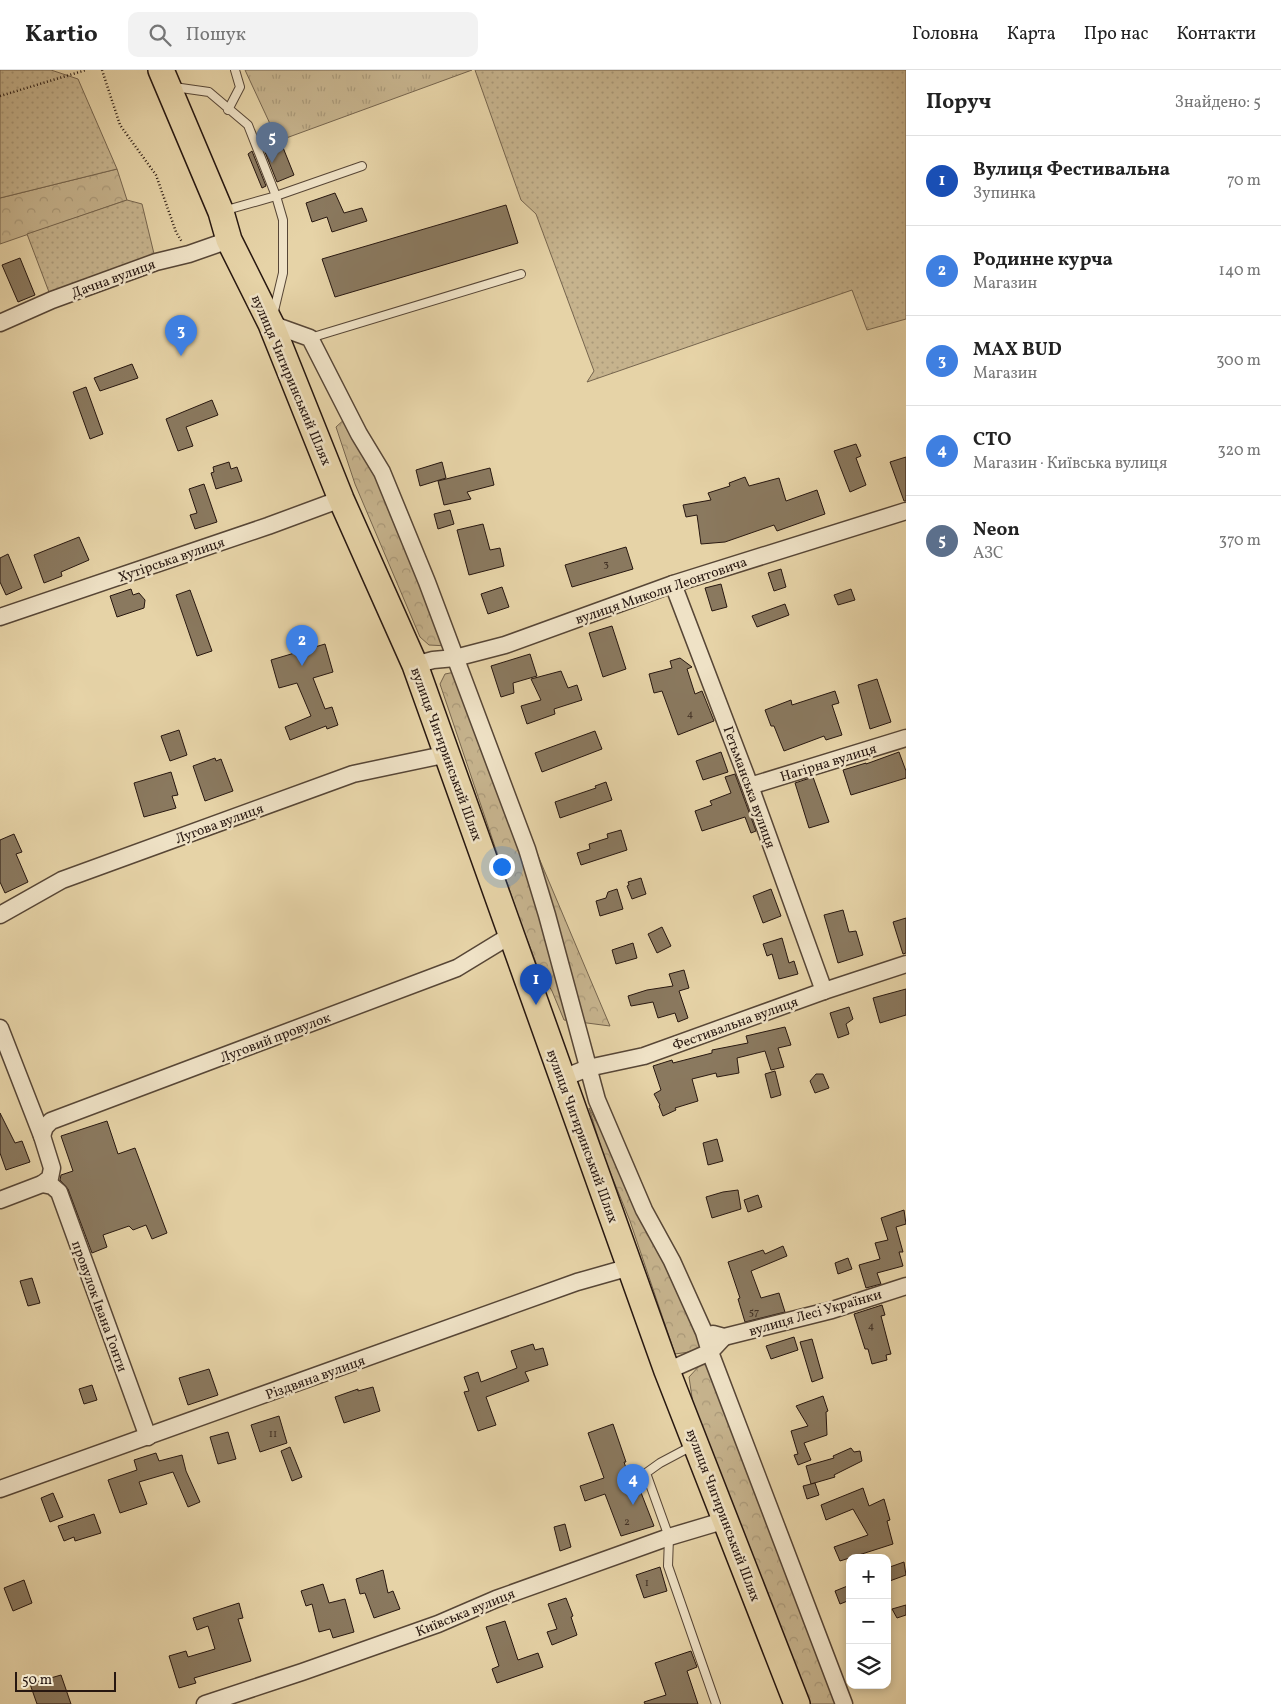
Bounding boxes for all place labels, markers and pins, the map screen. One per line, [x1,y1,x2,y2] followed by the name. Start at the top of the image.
[256,122,288,163] pin: 5
[165,315,197,356] pin: 3
[286,625,318,666] pin: 2
[520,964,552,1005] pin: 1
[617,1464,649,1505] pin: 4

